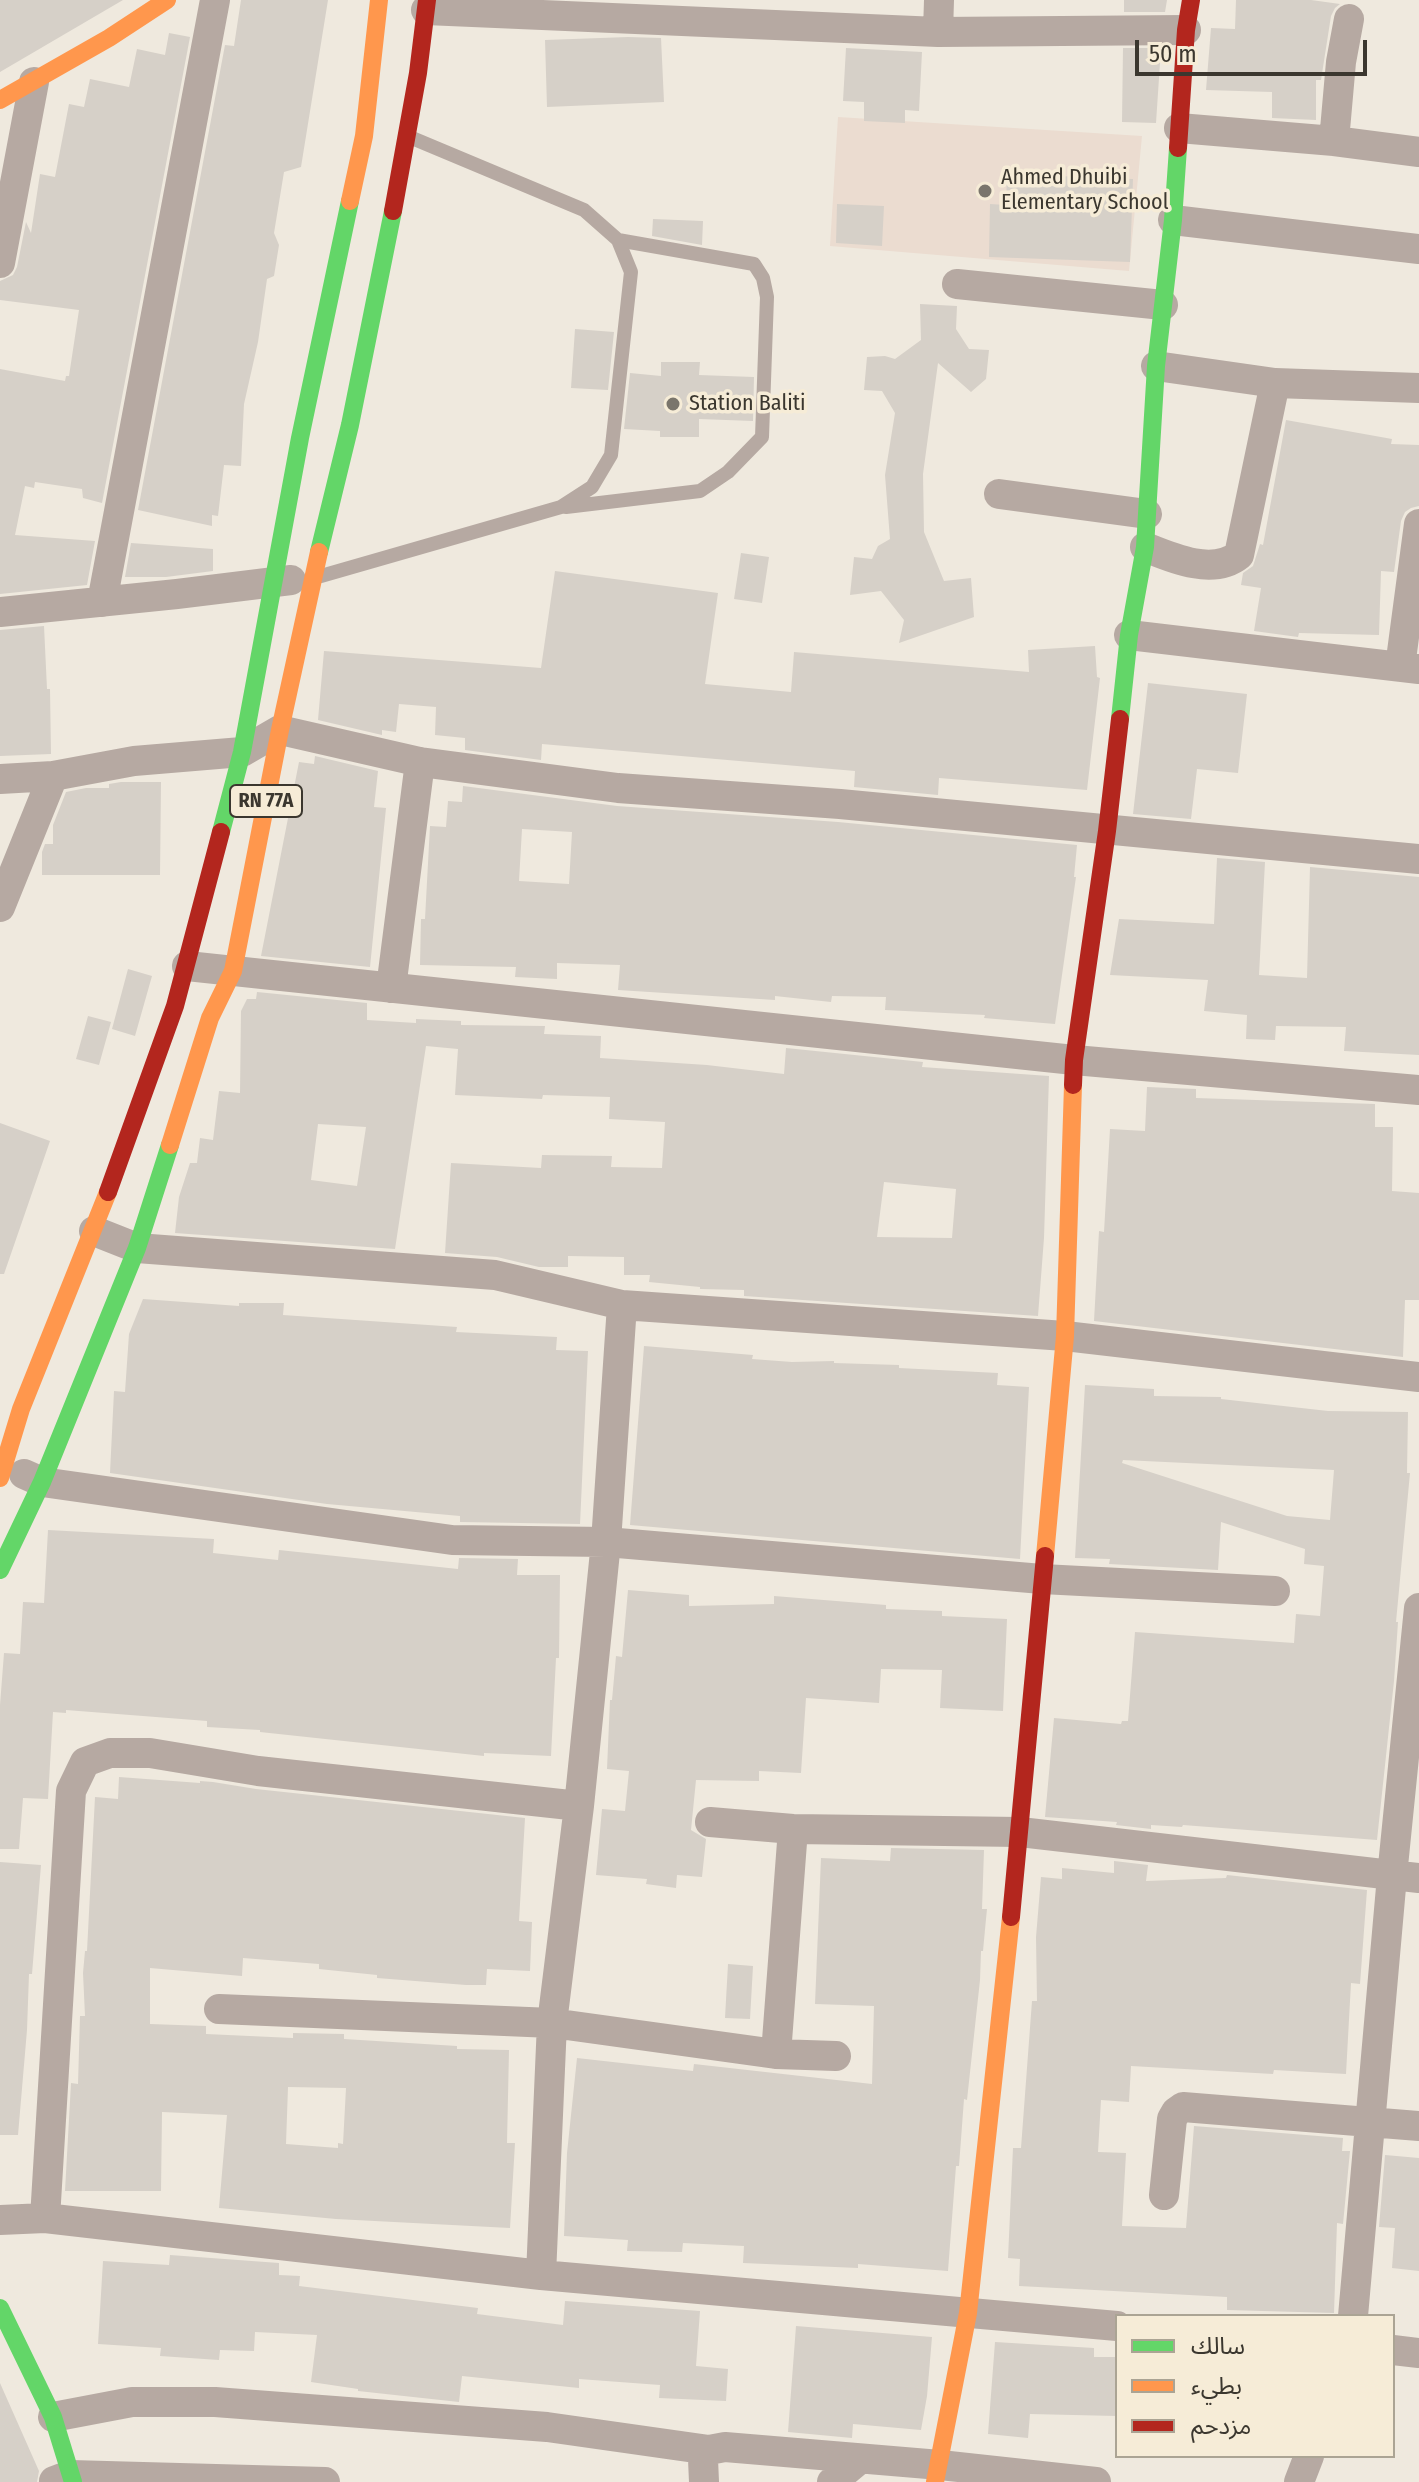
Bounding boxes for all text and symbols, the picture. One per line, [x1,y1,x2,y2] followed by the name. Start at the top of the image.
[1139,24,1371,74] scale bar
[1149,40,1197,68] text: 50 m
[1001,165,1168,216] place label: Ahmed Dhuibi Elementary School
[976,182,994,200] marker: Ahmed Dhuibi Elementary School
[689,391,805,417] place label: Station Baliti
[664,395,682,413] marker: Station Baliti
[230,785,302,817] road number: RN 77A
[1115,2314,1395,2458] legend
[1191,2332,1245,2360] text: سالك
[1191,2372,1242,2400] text: بطيء
[1191,2412,1251,2440] text: مزدحم

